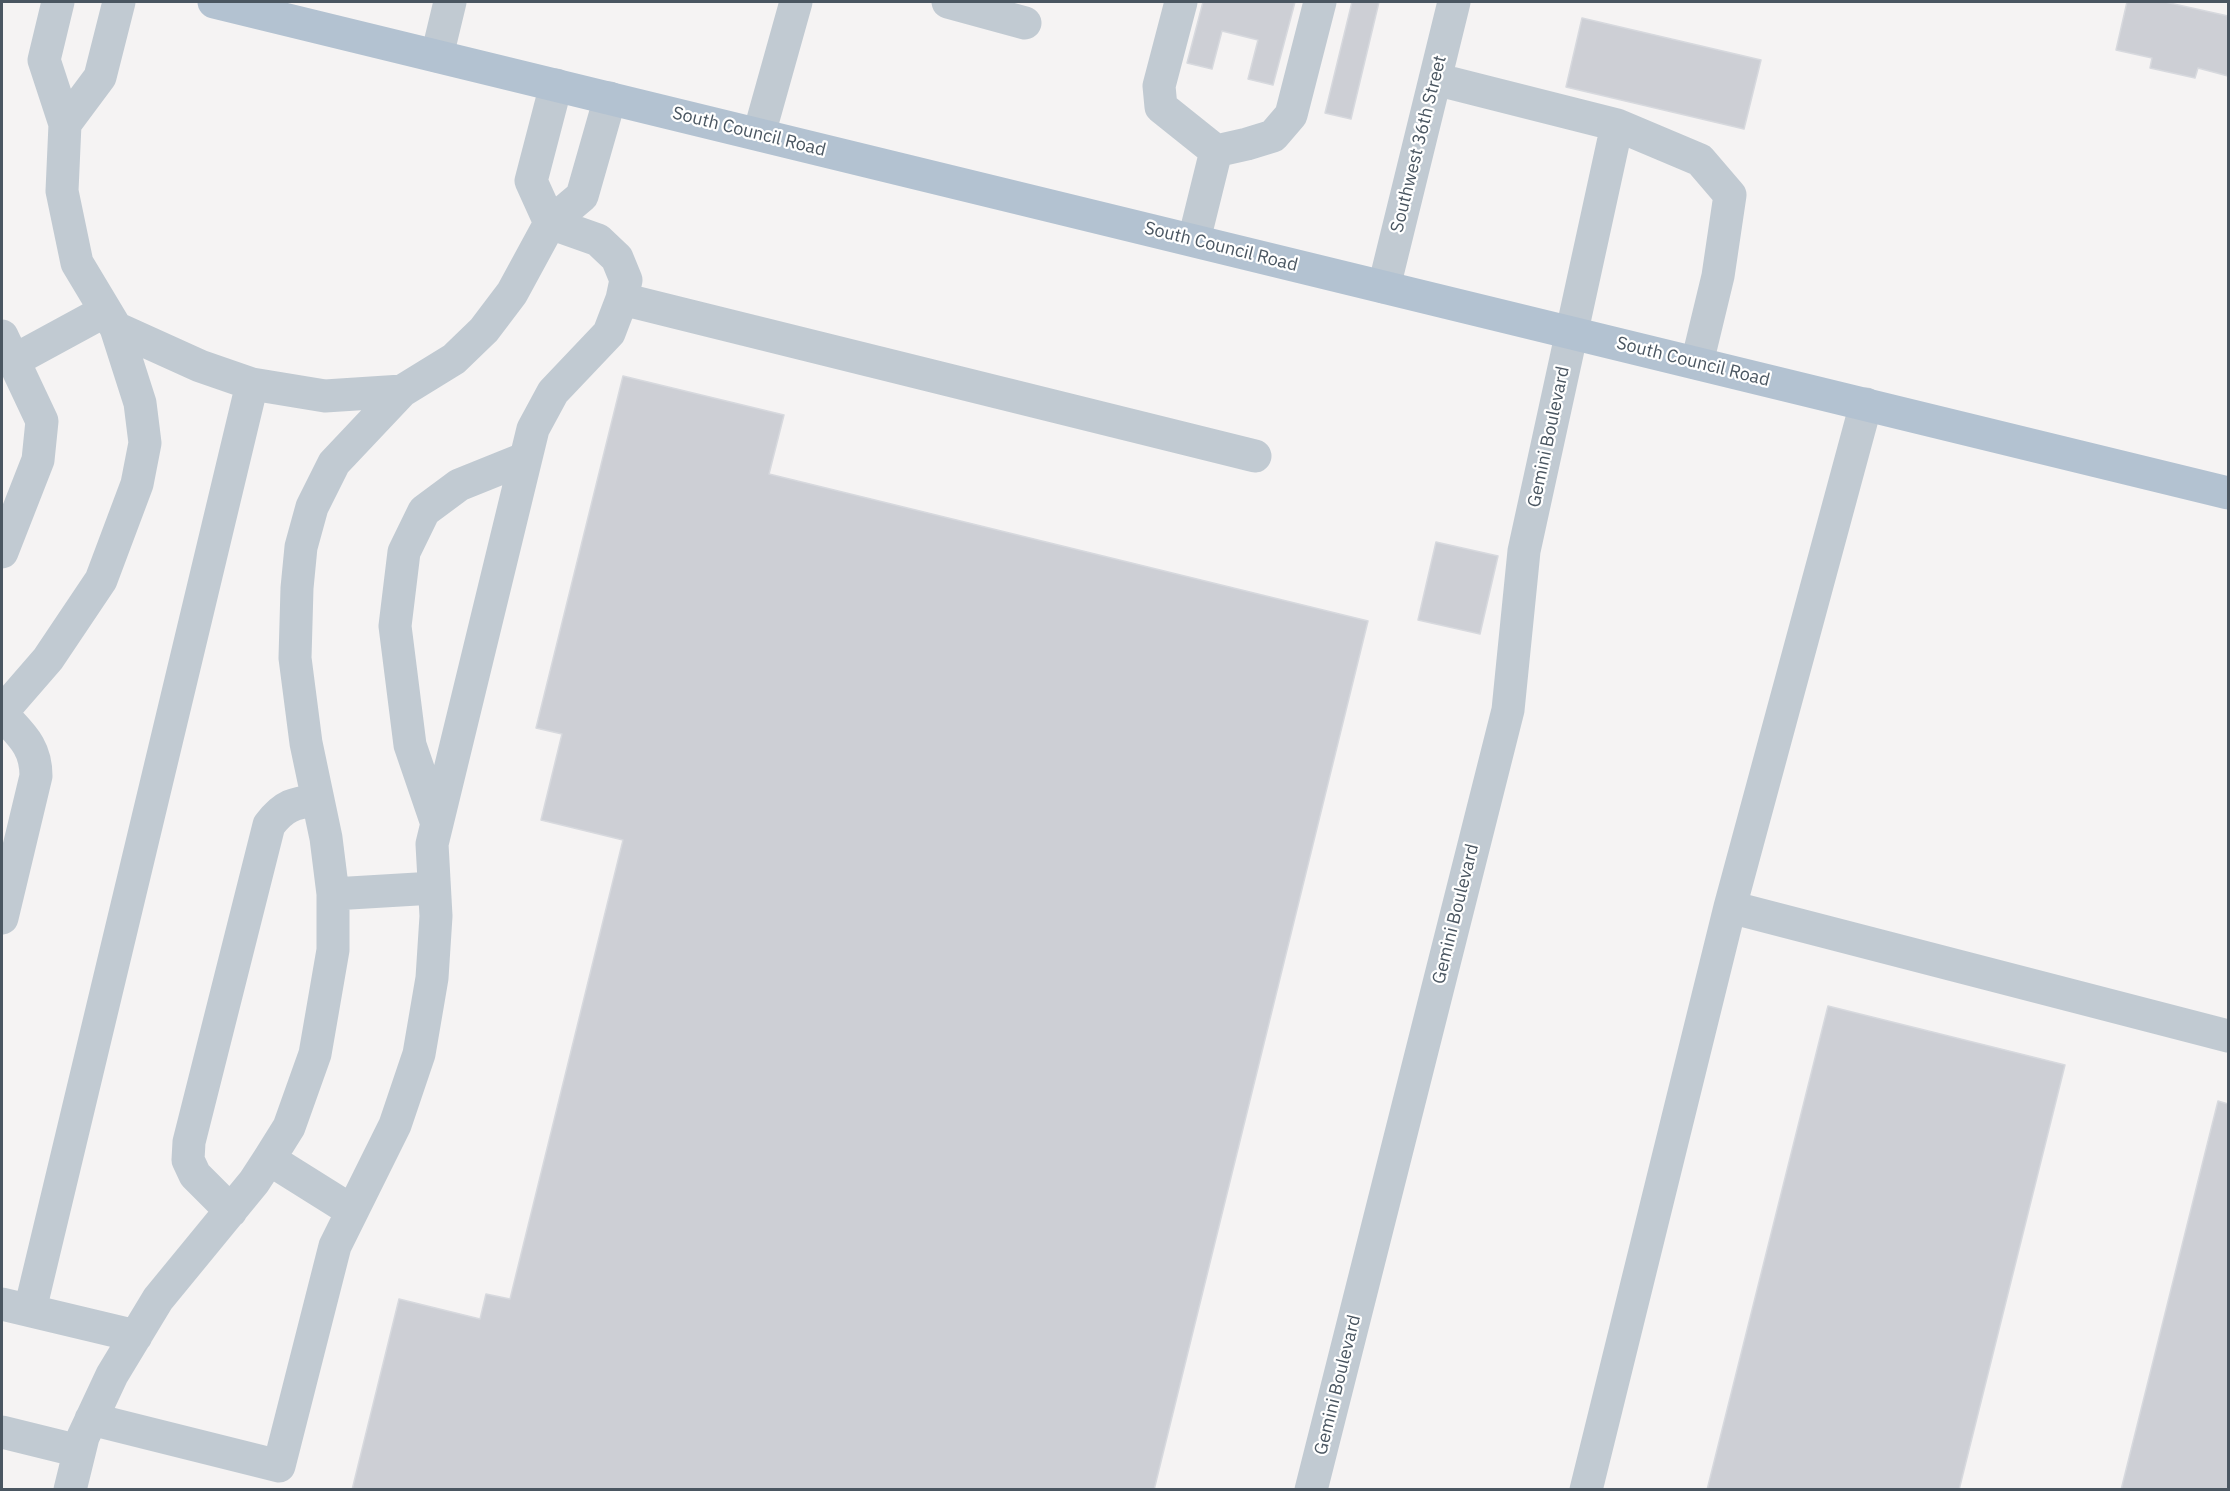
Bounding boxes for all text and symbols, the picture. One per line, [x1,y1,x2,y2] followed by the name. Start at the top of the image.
[1387,53,1451,235] street label: Southwest 36th Street
[670,102,828,162] street label: South Council Road
[1142,217,1300,277] street label: South Council Road
[1614,332,1772,392] street label: South Council Road
[1524,365,1574,509] street label: Gemini Boulevard
[1428,842,1484,986] street label: Gemini Boulevard
[1310,1313,1366,1457] street label: Gemini Boulevard

